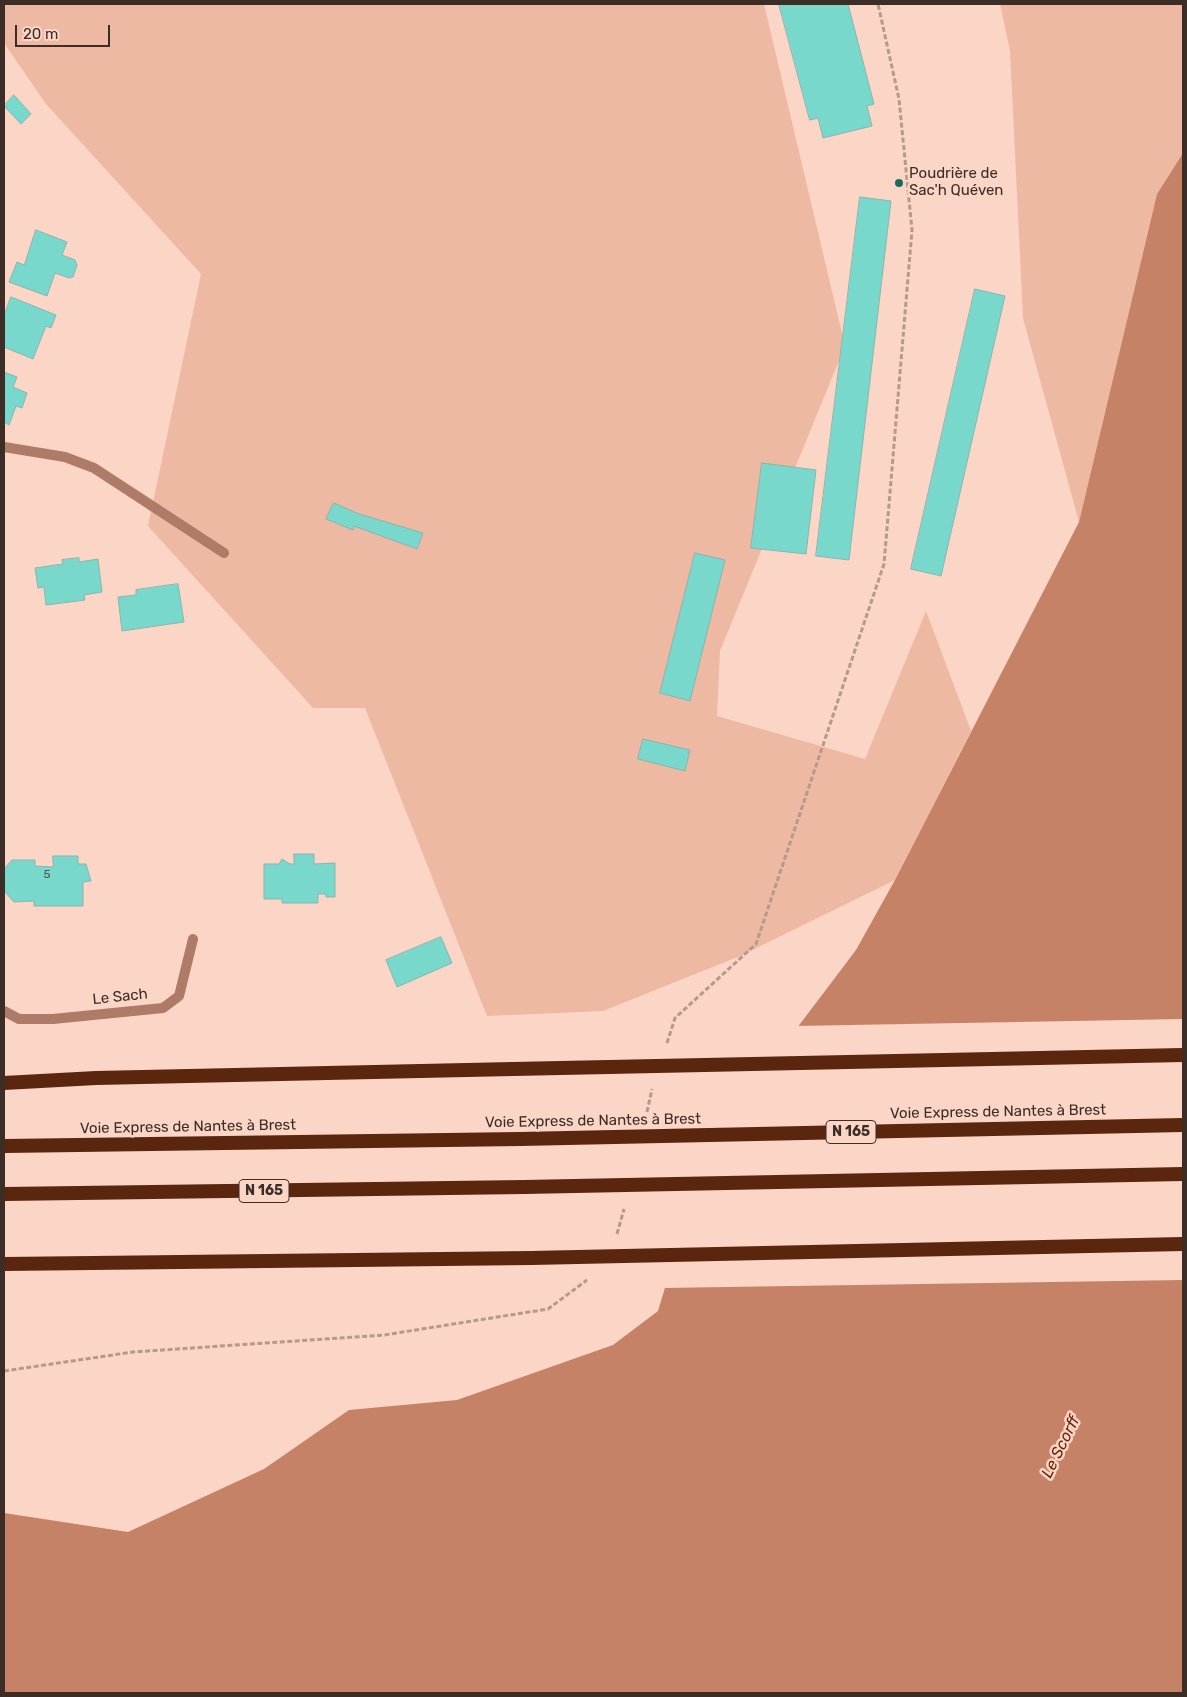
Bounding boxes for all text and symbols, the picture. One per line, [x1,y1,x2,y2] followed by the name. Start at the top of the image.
[18,15,112,47] scale bar
[23,25,58,43] text: 20 m
[909,165,1003,200] place label: Poudrière de Sac'h Quéven
[893,177,905,189] marker: Poudrière de Sac'h Quéven
[43,868,51,882] house number: 5
[92,985,148,1009] street label: Le Sach
[890,1101,1106,1123] street label: Voie Express de Nantes à Brest
[485,1110,701,1132] street label: Voie Express de Nantes à Brest
[80,1116,296,1138] street label: Voie Express de Nantes à Brest
[826,1120,876,1144] road number: N 165
[239,1180,289,1202] road number: N 165
[1038,1413,1084,1481] water label: Le Scorff

